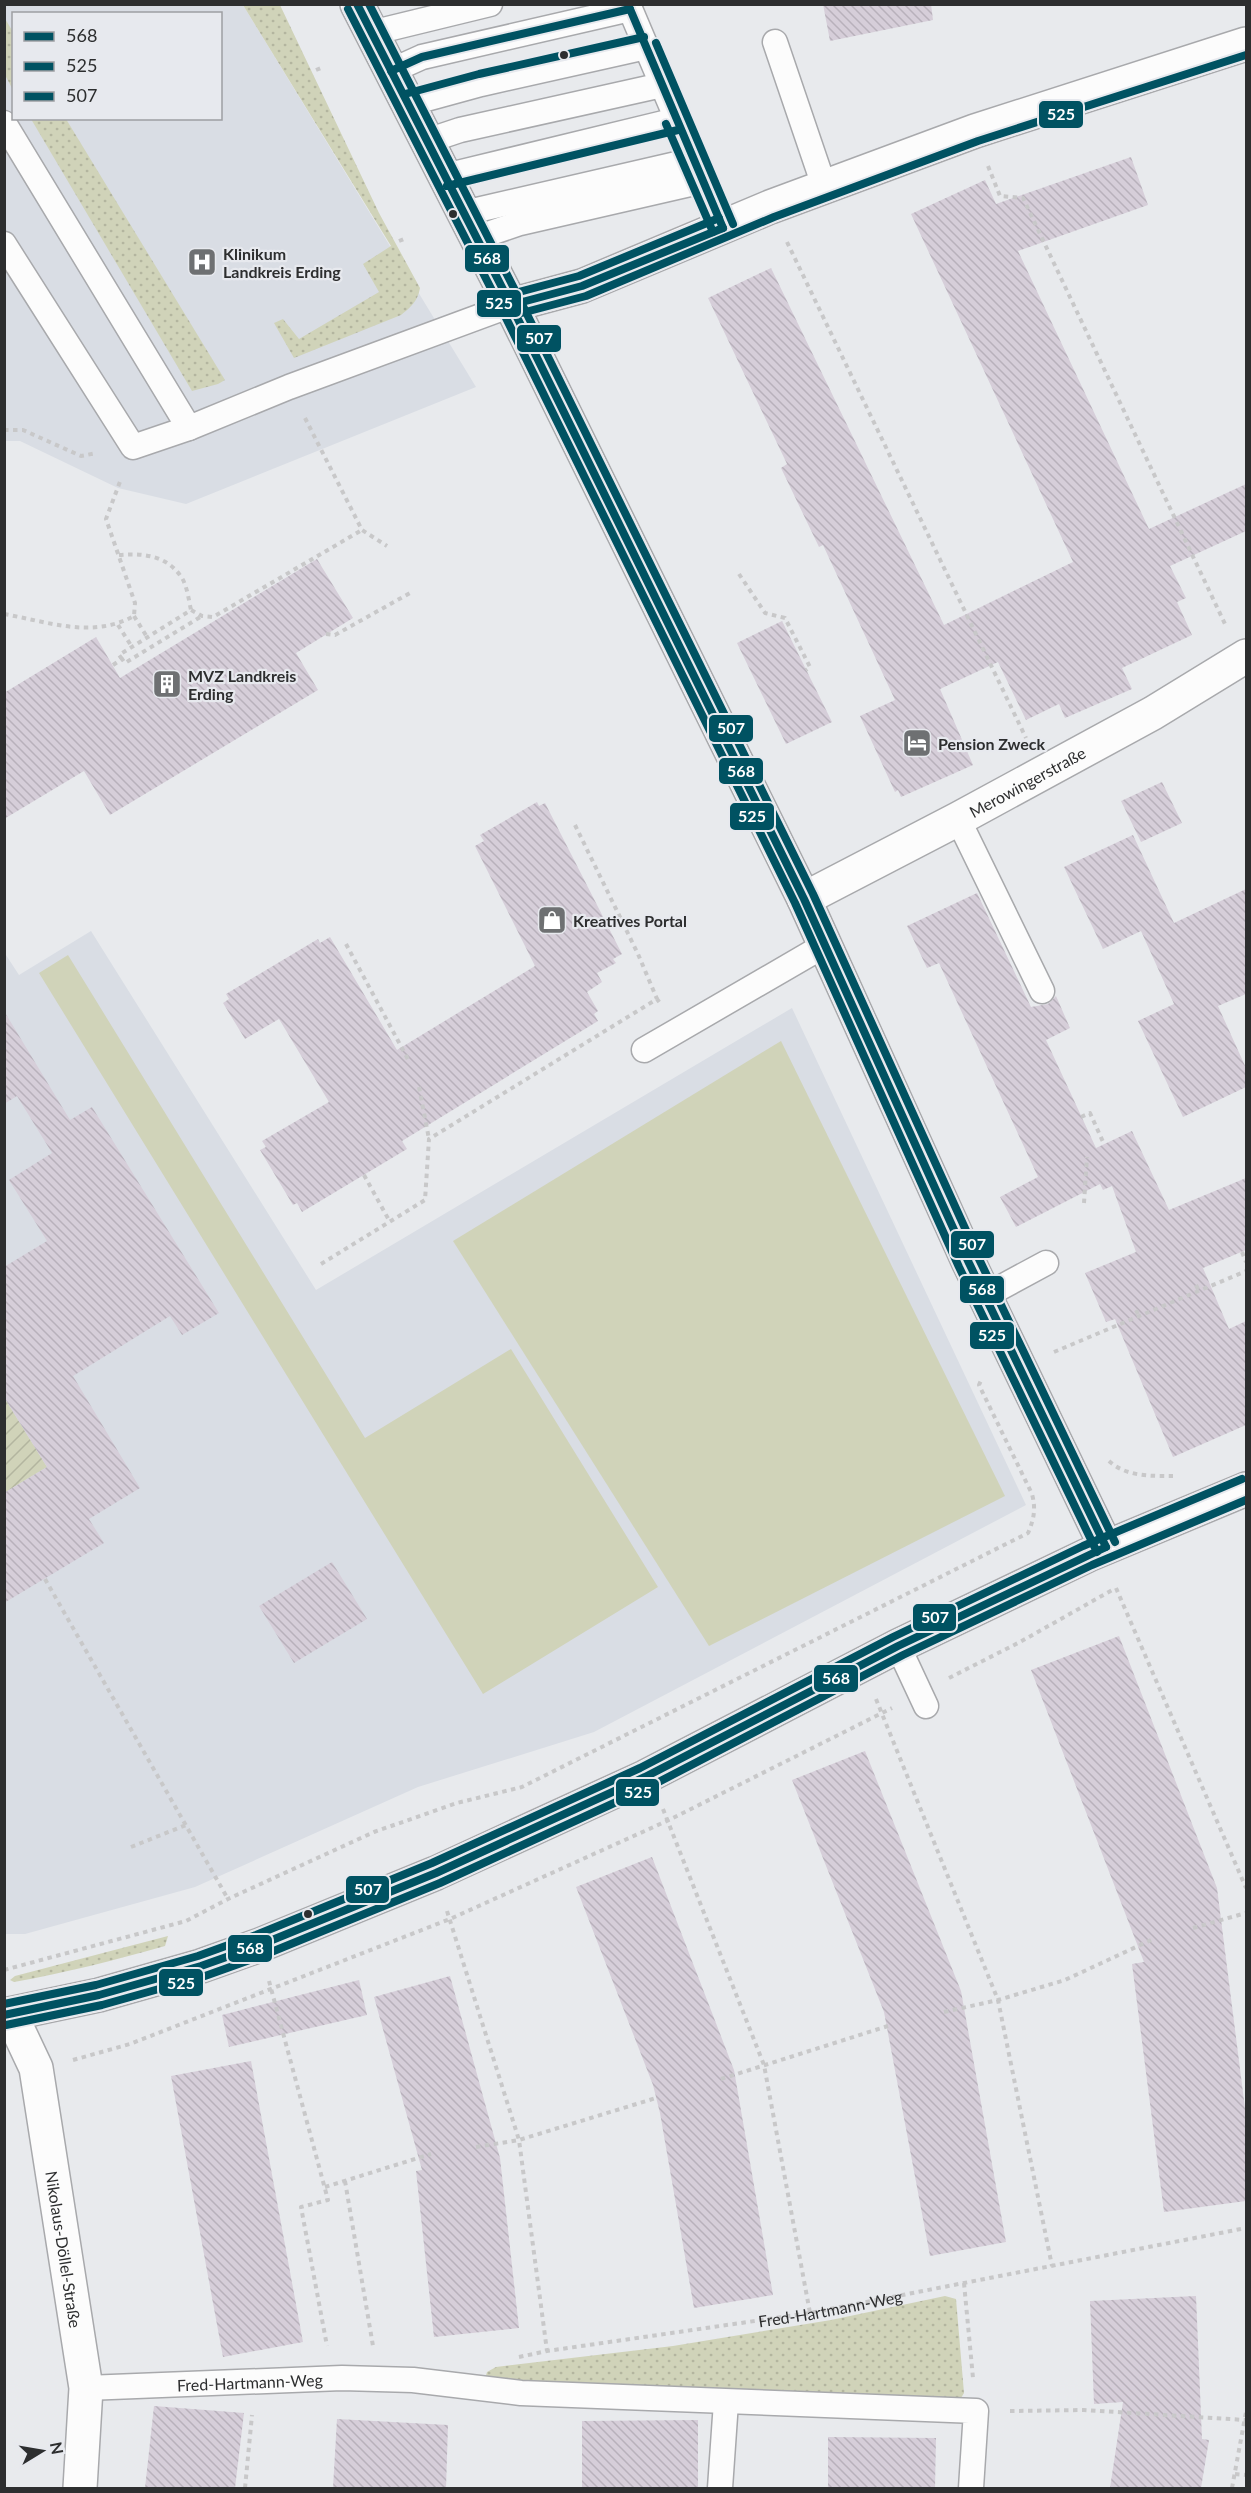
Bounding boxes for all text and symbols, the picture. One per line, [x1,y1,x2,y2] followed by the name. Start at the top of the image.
[12,12,222,120] legend
[66,24,97,46] text: 568
[558,49,570,61] unlabelled marker
[66,54,97,76] text: 525
[66,84,97,106] text: 507
[1038,100,1084,129] line badge: 525
[1047,104,1075,123] text: 525
[447,208,459,220] unlabelled marker
[223,244,341,281] place label: Klinikum Landkreis Erding
[464,244,510,273] line badge: 568
[186,246,218,278] hospital icon: Klinikum Landkreis Erding
[473,248,501,267] text: 568
[476,289,522,318] line badge: 525
[485,293,513,312] text: 525
[516,324,562,353] line badge: 507
[525,328,553,347] text: 507
[188,666,296,703] place label: MVZ Landkreis Erding
[151,668,183,700] building icon: MVZ Landkreis Erding
[708,714,754,743] line badge: 507
[717,718,745,737] text: 507
[901,727,933,759] hotel icon: Pension Zweck
[938,734,1046,753] place label: Pension Zweck
[966,742,1088,821] street label: Merowingerstraße
[718,757,764,785] line badge: 568
[727,761,755,780] text: 568
[729,802,775,831] line badge: 525
[738,806,766,825] text: 525
[536,904,568,936] shop icon: Kreatives Portal
[573,911,687,930] place label: Kreatives Portal
[950,1230,995,1259] line badge: 507
[958,1234,986,1253] text: 507
[959,1275,1005,1304] line badge: 568
[968,1279,996,1298] text: 568
[969,1321,1015,1350] line badge: 525
[978,1325,1006,1344] text: 525
[912,1603,957,1632] line badge: 507
[921,1607,949,1626] text: 507
[813,1664,859,1693] line badge: 568
[822,1668,850,1687] text: 568
[615,1778,660,1807] line badge: 525
[624,1782,652,1801] text: 525
[345,1875,390,1904] line badge: 507
[354,1879,382,1898] text: 507
[302,1908,314,1920] unlabelled marker
[227,1934,273,1963] line badge: 568
[236,1938,264,1957] text: 568
[158,1968,204,1997] line badge: 525
[167,1973,195,1992] text: 525
[43,2169,86,2329] street label: Nikolaus-Döllel-Straße
[757,2286,904,2330] street label: Fred-Hartmann-Weg
[177,2369,323,2394] street label: Fred-Hartmann-Weg
[12,2421,72,2481] north arrow
[47,2440,68,2456] text: N

